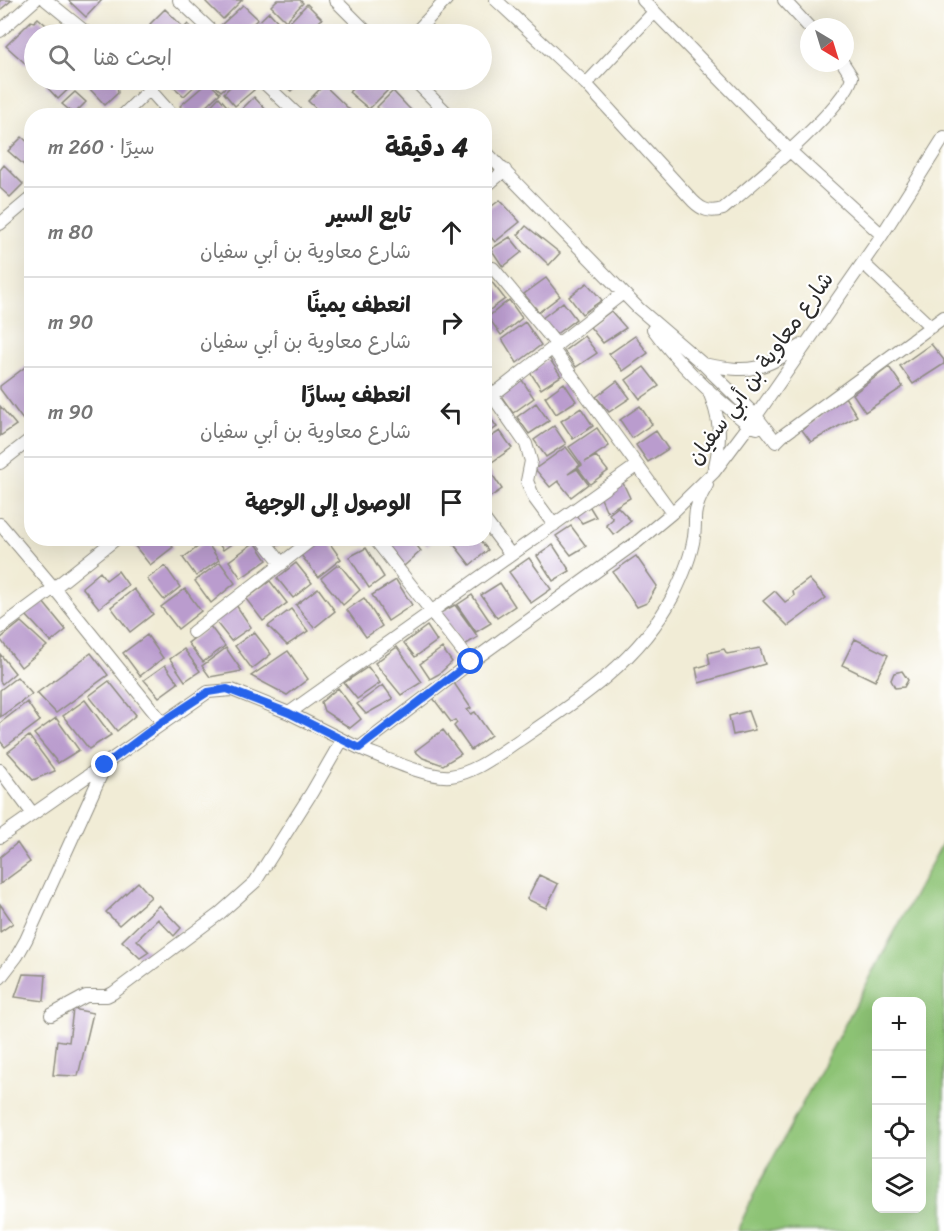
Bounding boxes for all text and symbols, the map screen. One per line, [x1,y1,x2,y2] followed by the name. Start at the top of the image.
[800,18,854,72] north arrow
[24,24,492,90] search box
[93,38,172,77] text: ابحث هنا
[45,41,78,74] icon: search
[385,124,468,170] text: 4 دقيقة
[48,130,155,165] text: سيرًا · 260 m
[327,195,411,234] text: تابع السير
[48,215,93,250] text: 80 m
[435,216,468,249] icon: ahead
[200,234,411,269] text: شارع معاوية بن أبي سفيان
[676,263,844,473] street label: شارع معاوية بن أبي سفيان
[307,285,411,324] text: انعطف يمينًا
[48,305,94,340] text: 90 m
[435,306,468,339] icon: right
[200,324,411,359] text: شارع معاوية بن أبي سفيان
[301,375,411,414] text: انعطف يسارًا
[48,395,94,430] text: 90 m
[435,396,468,429] icon: left
[200,414,411,449] text: شارع معاوية بن أبي سفيان
[245,483,411,522] text: الوصول إلى الوجهة
[435,486,468,519] icon: arrive
[457,648,483,674] route start
[91,751,117,777] route end
[872,997,926,1213] map controls
[872,997,926,1051] button: +
[872,1051,926,1105] button: −
[872,1105,926,1159] button: locate
[872,1159,926,1213] button: layers

